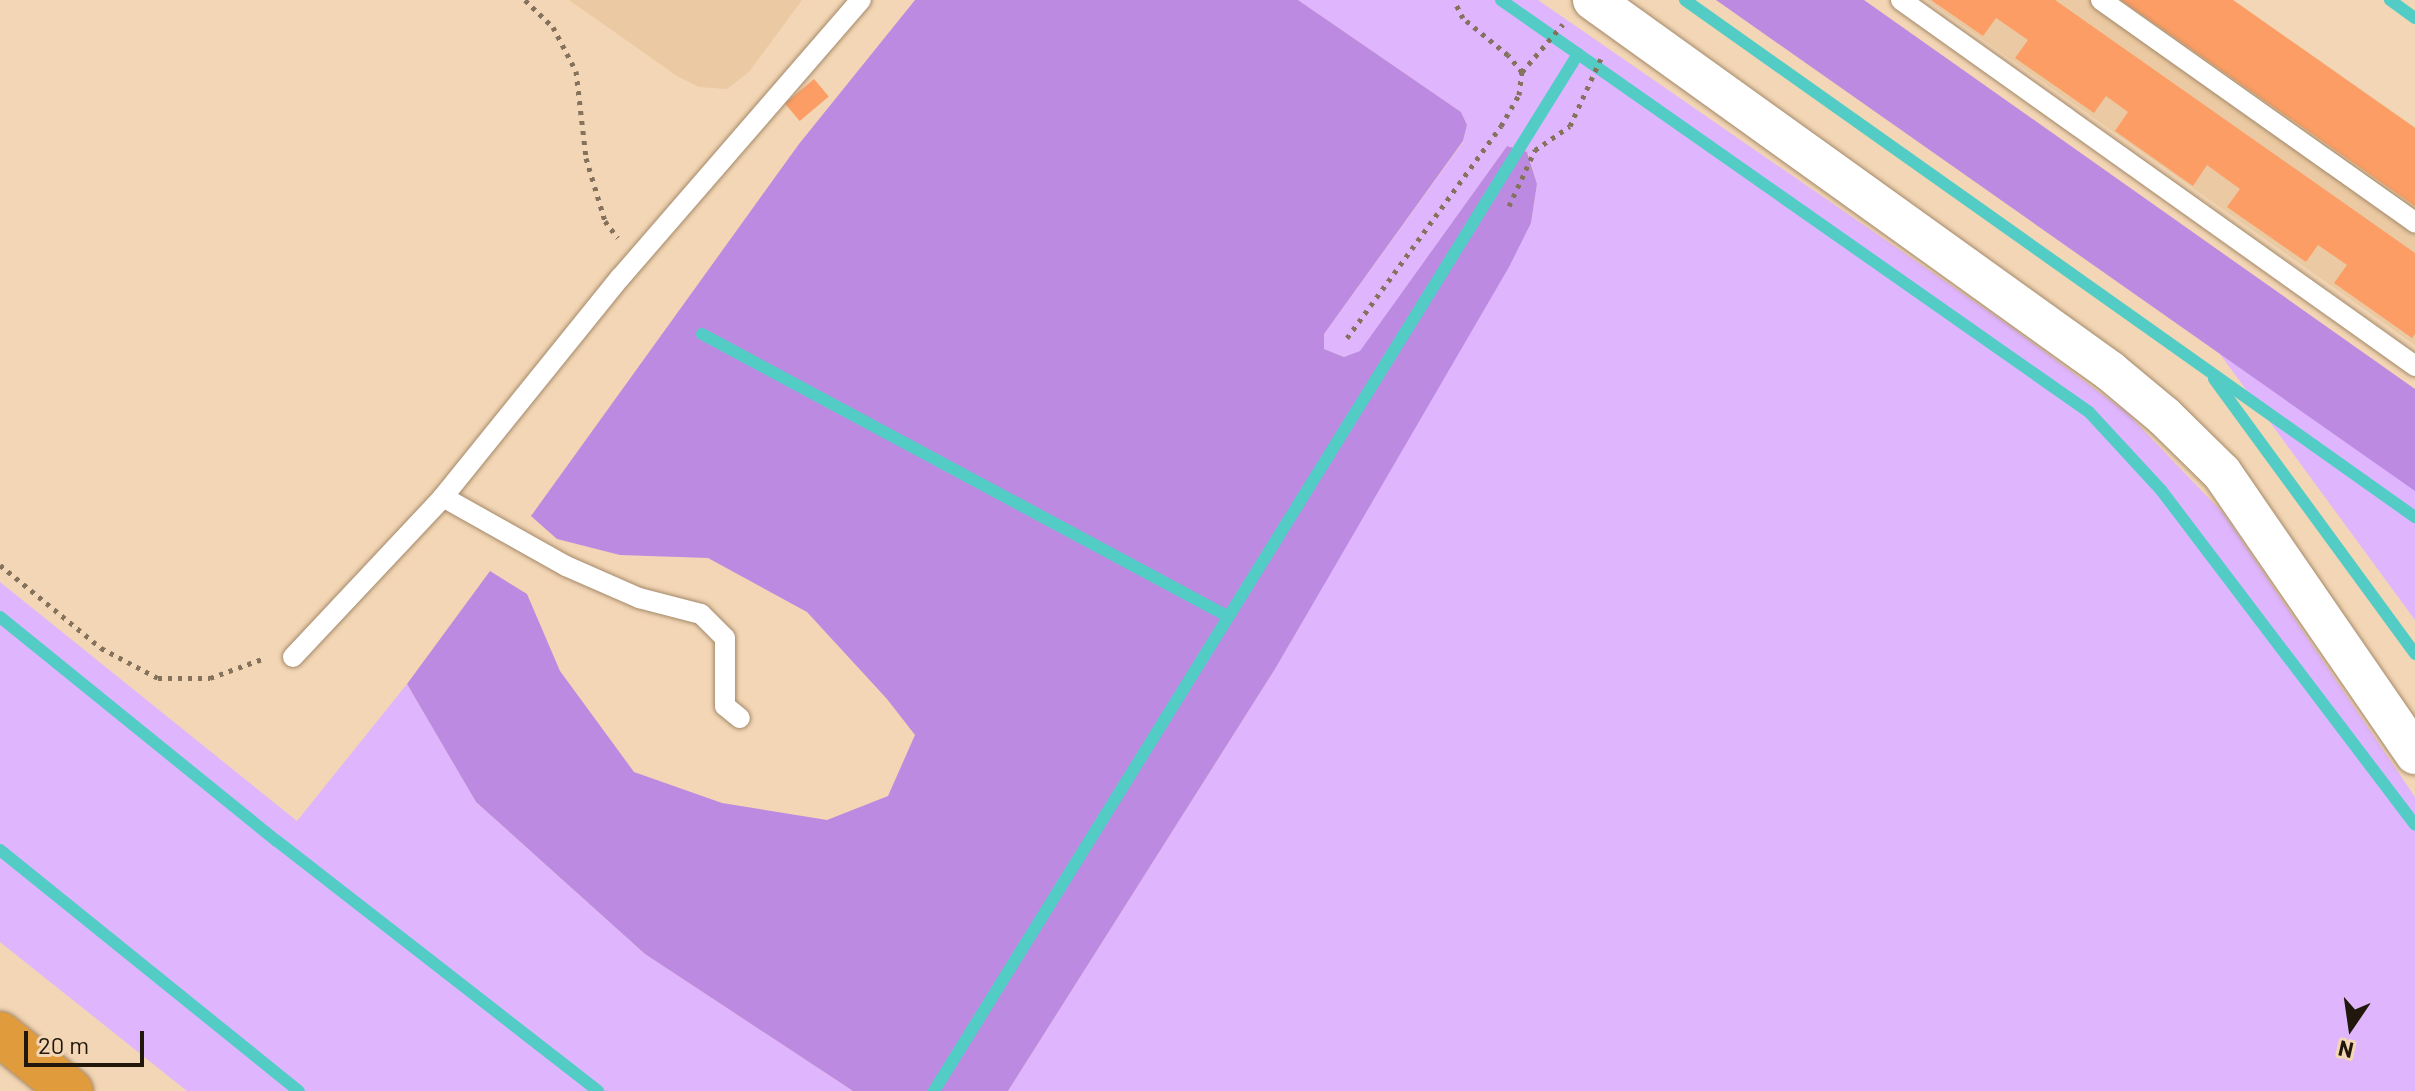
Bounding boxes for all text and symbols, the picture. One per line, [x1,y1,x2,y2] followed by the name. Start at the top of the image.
[2311,987,2391,1067] north arrow
[28,1015,148,1065] scale bar
[38,1030,89,1059] text: 20 m
[2336,1036,2356,1065] text: N

